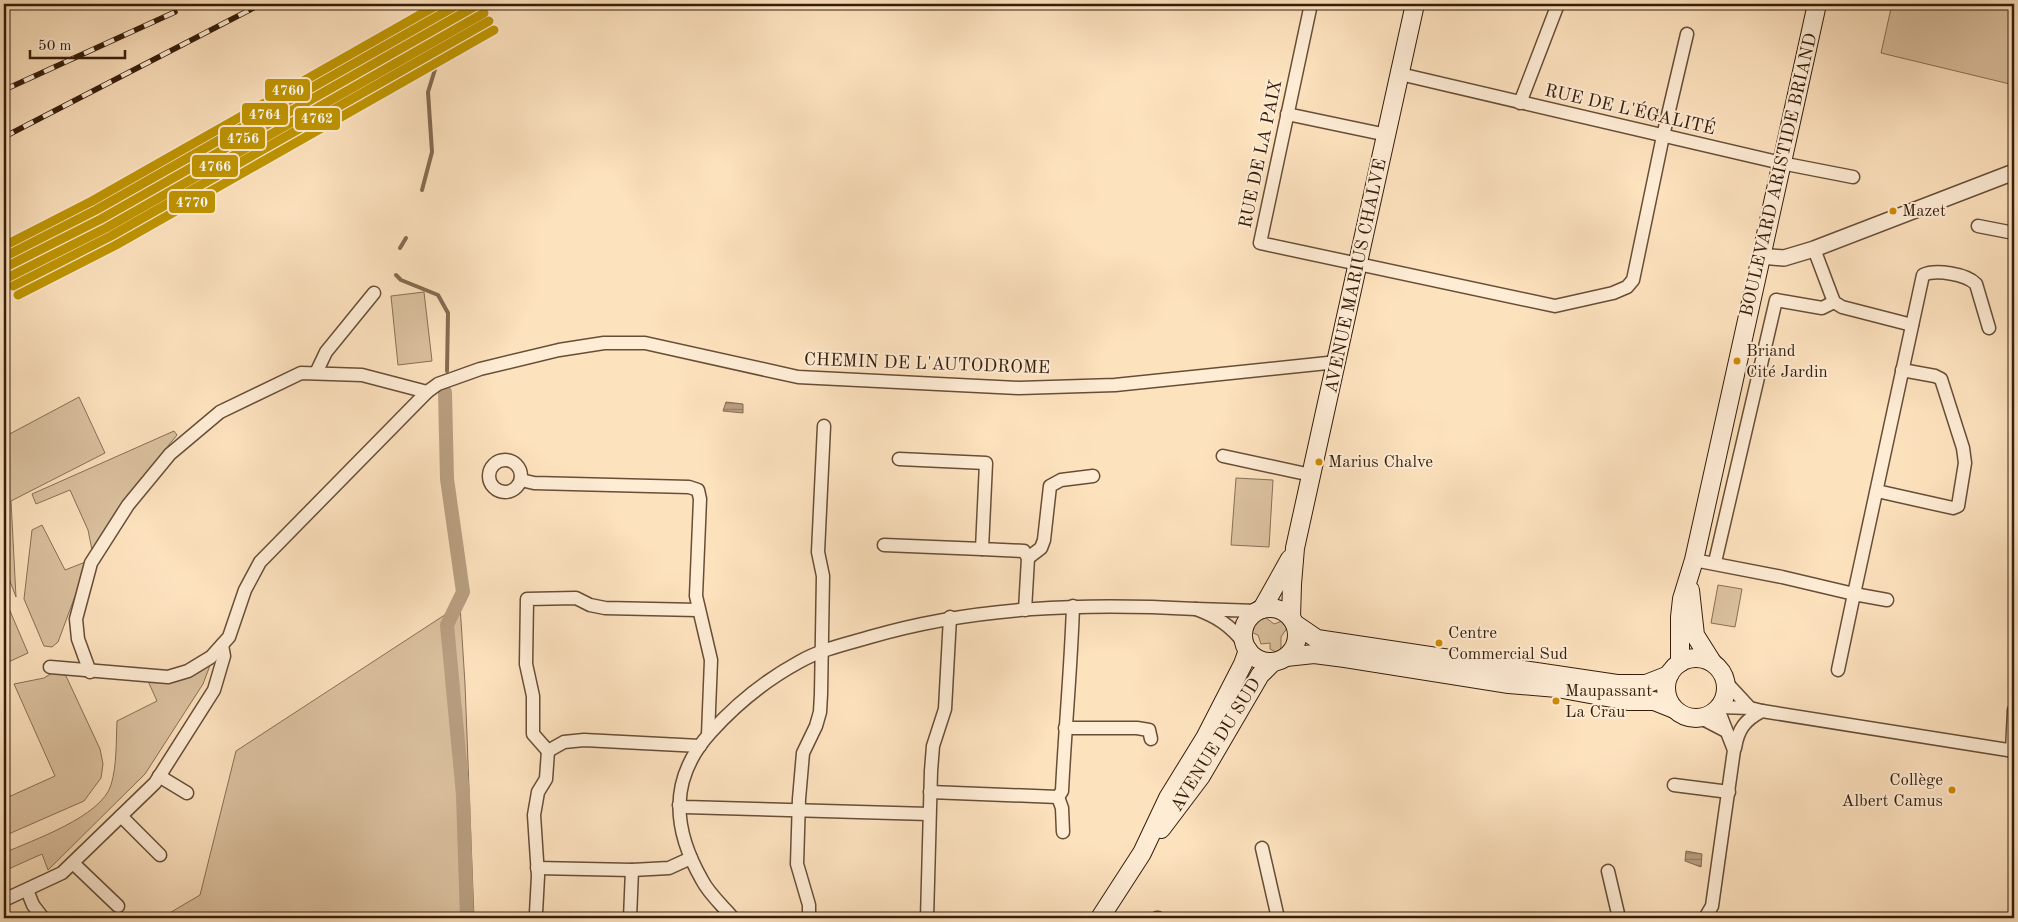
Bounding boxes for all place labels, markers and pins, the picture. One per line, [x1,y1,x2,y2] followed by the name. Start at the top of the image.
[1902,203,1946,220] place label: Mazet
[1888,206,1898,216] marker: Mazet
[1746,343,1828,381] place label: Briand Cité Jardin
[1732,356,1742,366] marker: Briand Cité Jardin
[1328,454,1433,471] place label: Marius Chalve
[1314,457,1324,467] marker: Marius Chalve
[1448,625,1568,663] place label: Centre Commercial Sud
[1434,638,1444,648] marker: Centre Commercial Sud
[1565,683,1652,721] place label: Maupassant La Crau
[1551,696,1561,706] marker: Maupassant La Crau
[1841,772,1943,810] place label: Collège Albert Camus
[1947,785,1957,795] marker: Collège Albert Camus

